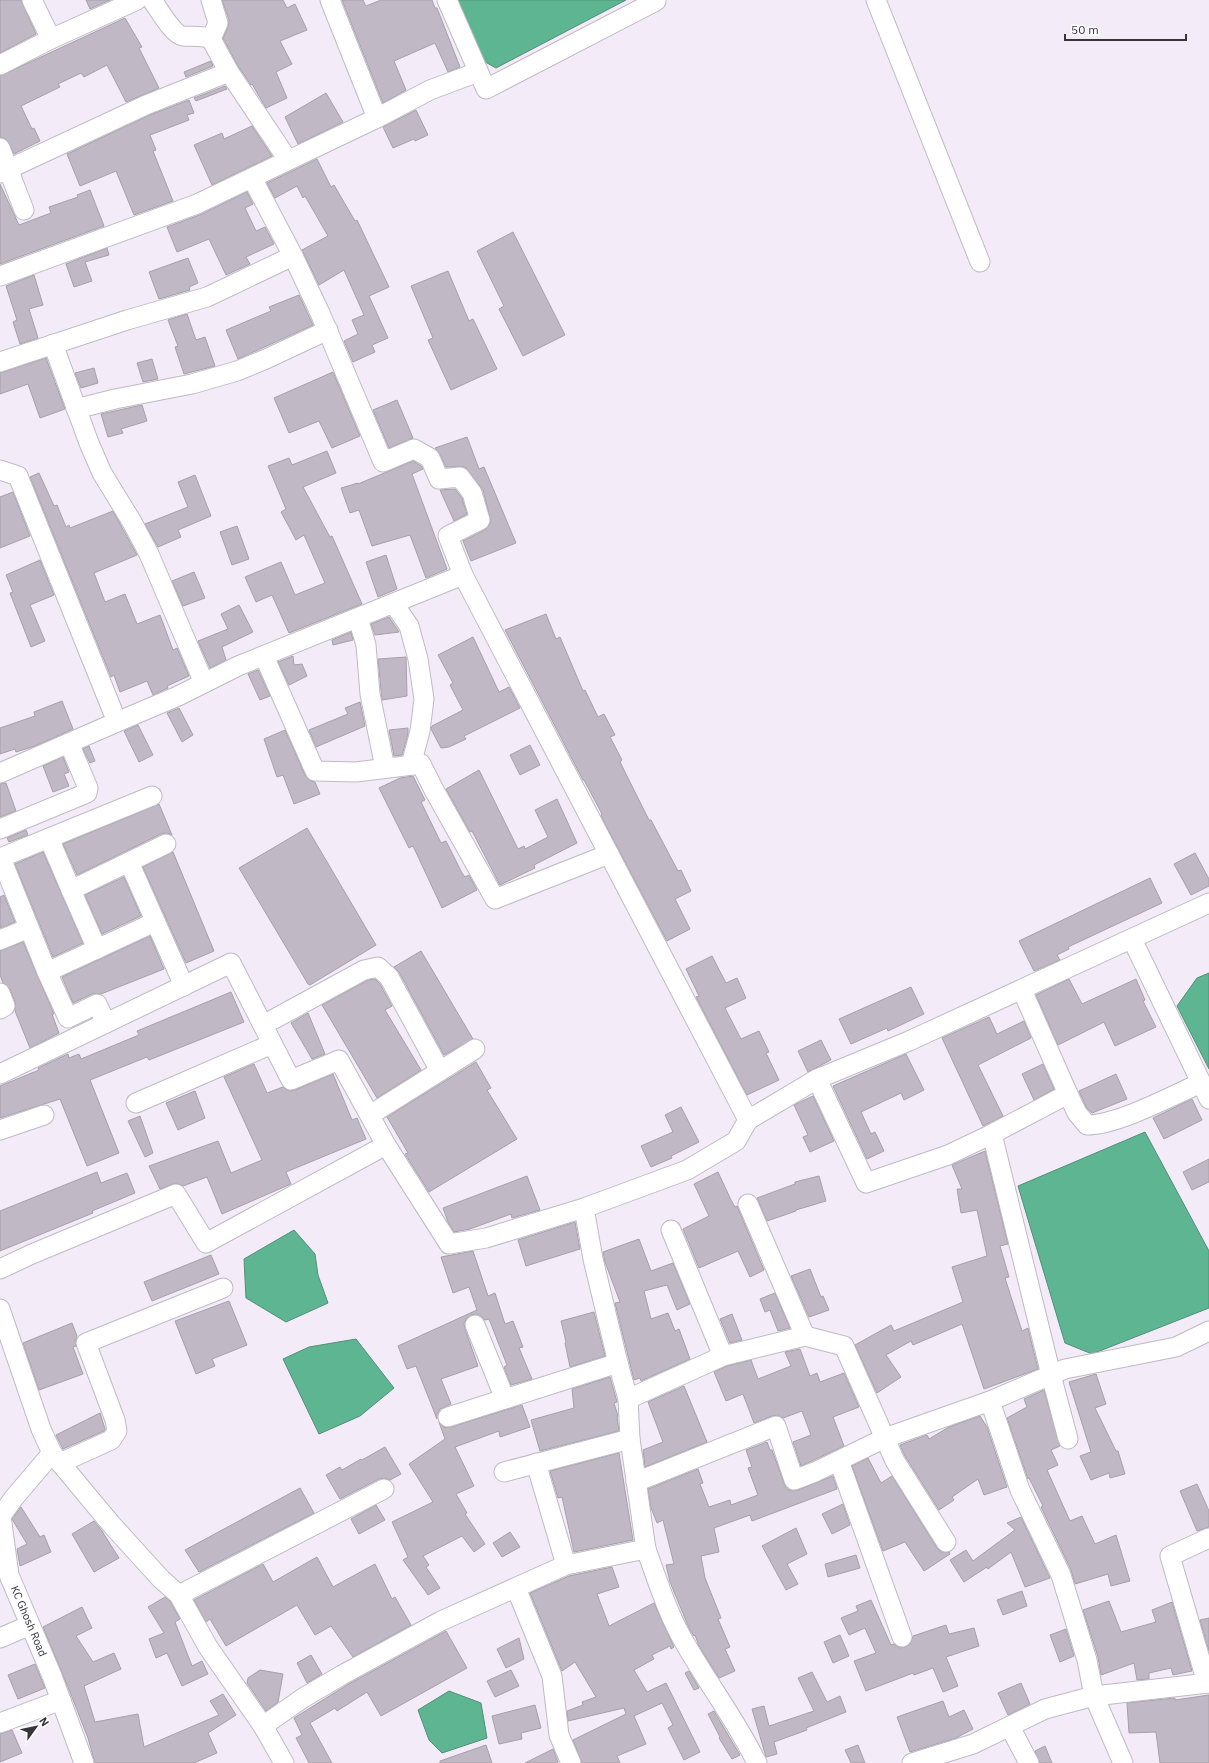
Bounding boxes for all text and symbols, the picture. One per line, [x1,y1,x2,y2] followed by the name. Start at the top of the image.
[1065,16,1186,42] scale bar
[1071,22,1099,37] text: 50 m
[8,1583,50,1659] street label: KC Ghosh Road
[16,1707,56,1747] north arrow
[36,1714,52,1729] text: N

